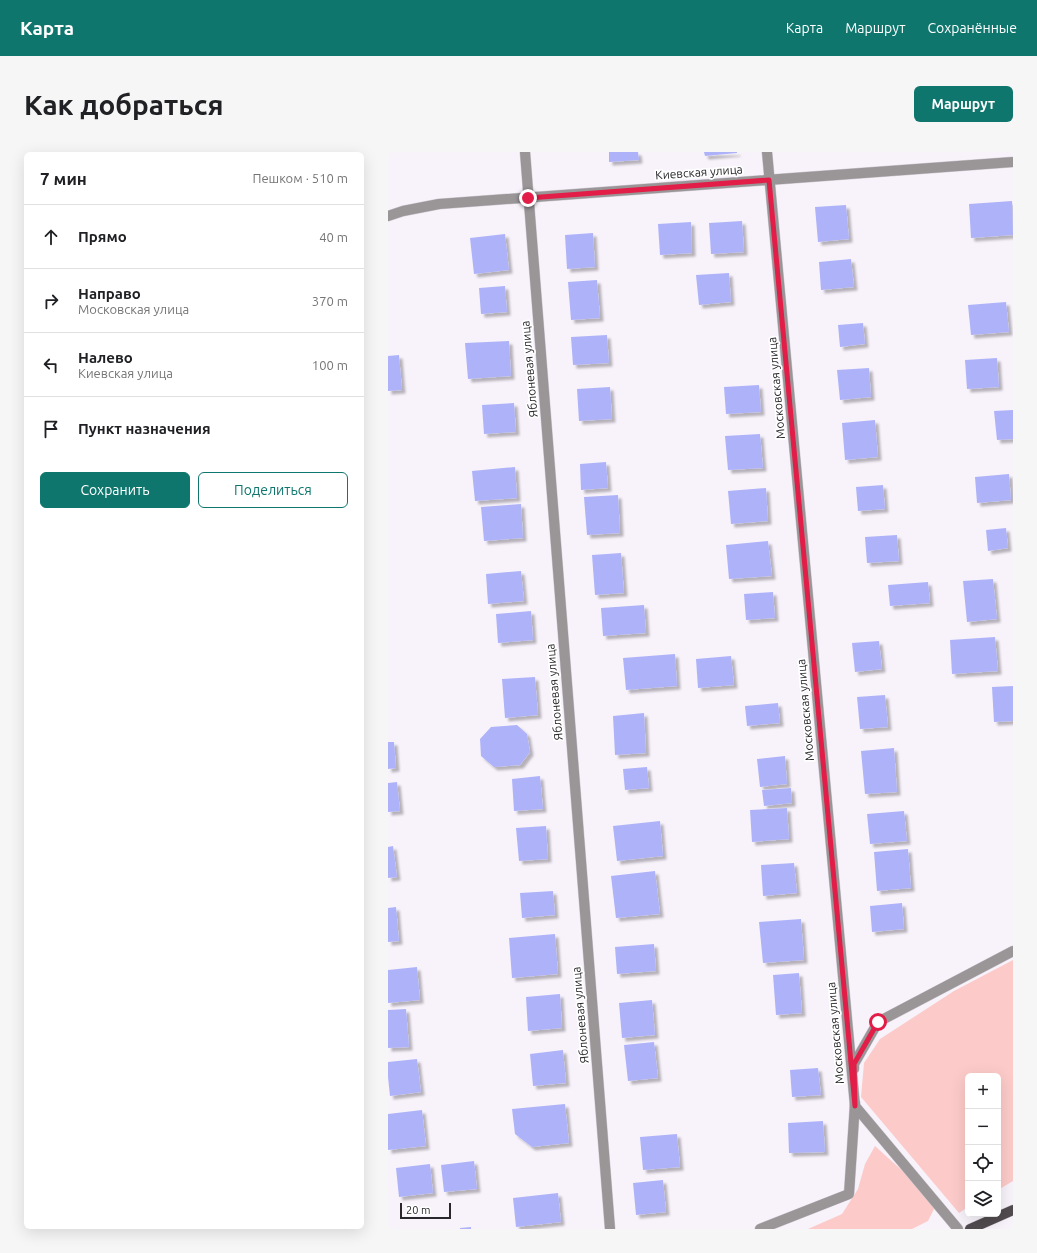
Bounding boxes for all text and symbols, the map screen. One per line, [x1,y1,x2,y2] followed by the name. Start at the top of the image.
[20,17,74,39] text: Карта
[786,20,823,36] text: Карта
[845,20,906,36] text: Маршрут
[928,20,1017,36] text: Сохранённые
[914,86,1013,122] button: Маршрут
[24,89,223,120] text: Как добраться
[655,162,743,182] street label: Киевская улица
[40,169,87,188] text: 7 мин
[252,171,348,185] text: Пешком · 510 m
[519,189,537,207] route end
[40,226,62,248] icon: ahead
[78,228,127,245] text: Прямо
[319,230,348,244] text: 40 m
[78,285,141,302] text: Направо
[40,290,62,312] icon: right
[312,294,348,308] text: 370 m
[78,302,189,316] text: Московская улица
[518,320,540,418] street label: Яблоневая улица
[765,336,787,440] street label: Московская улица
[78,349,133,366] text: Налево
[40,354,62,376] icon: left
[312,358,348,372] text: 100 m
[78,366,173,380] text: Киевская улица
[40,418,62,440] icon: arrive
[78,420,211,437] text: Пункт назначения
[40,472,190,508] button: Сохранить
[198,472,348,508] button: Поделиться
[543,643,565,741] street label: Яблоневая улица
[794,658,816,762] street label: Московская улица
[569,966,591,1064] street label: Яблоневая улица
[824,981,846,1085] street label: Московская улица
[869,1013,887,1031] route start
[965,1073,1001,1217] map controls
[965,1073,1001,1109] button: +
[965,1109,1001,1145] button: −
[965,1145,1001,1181] button: locate
[965,1181,1001,1217] button: layers
[400,1201,451,1220] scale bar
[406,1204,430,1216] text: 20 m

